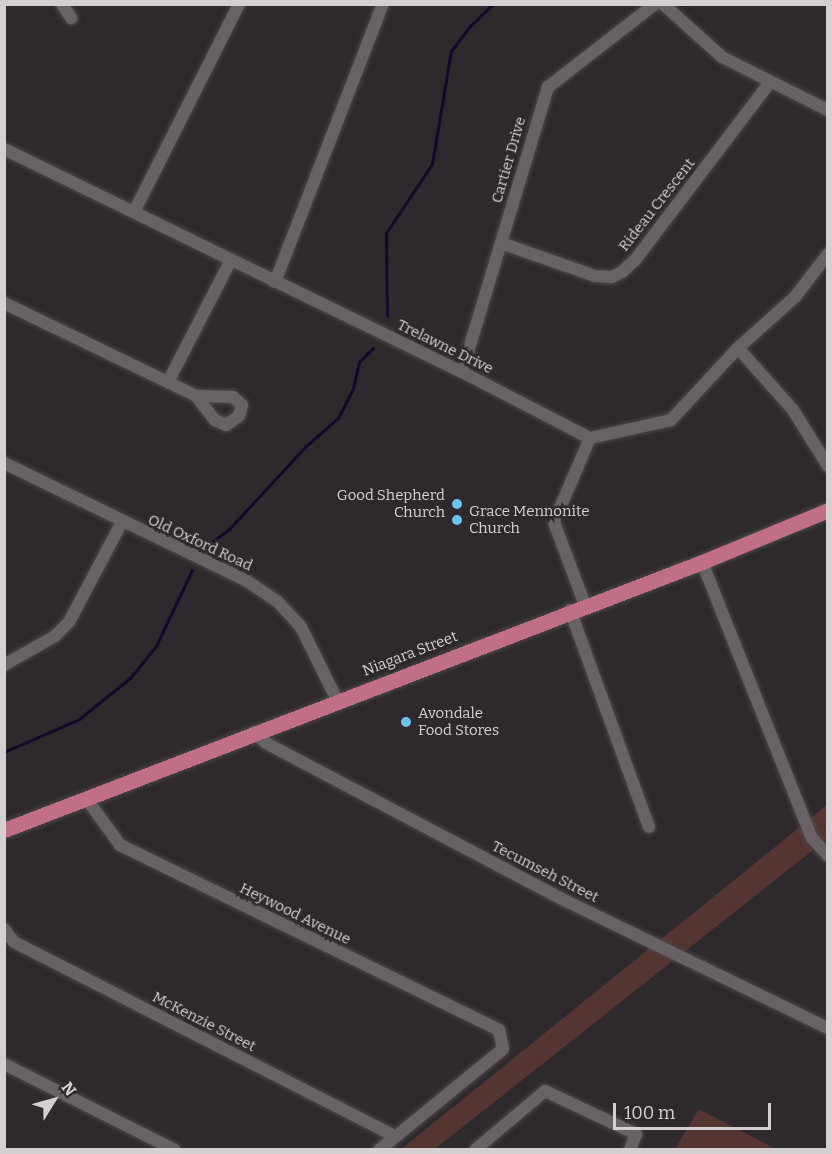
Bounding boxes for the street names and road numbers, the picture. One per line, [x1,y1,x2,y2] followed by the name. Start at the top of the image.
[488,115,530,205] street label: Cartier Drive
[615,155,699,255] street label: Rideau Crescent
[394,316,496,378] street label: Trelawne Drive
[145,511,255,575] street label: Old Oxford Road
[360,628,460,680] street label: Niagara Street
[489,837,601,907] street label: Tecumseh Street
[236,879,354,949] street label: Heywood Avenue
[149,988,259,1056] street label: McKenzie Street

